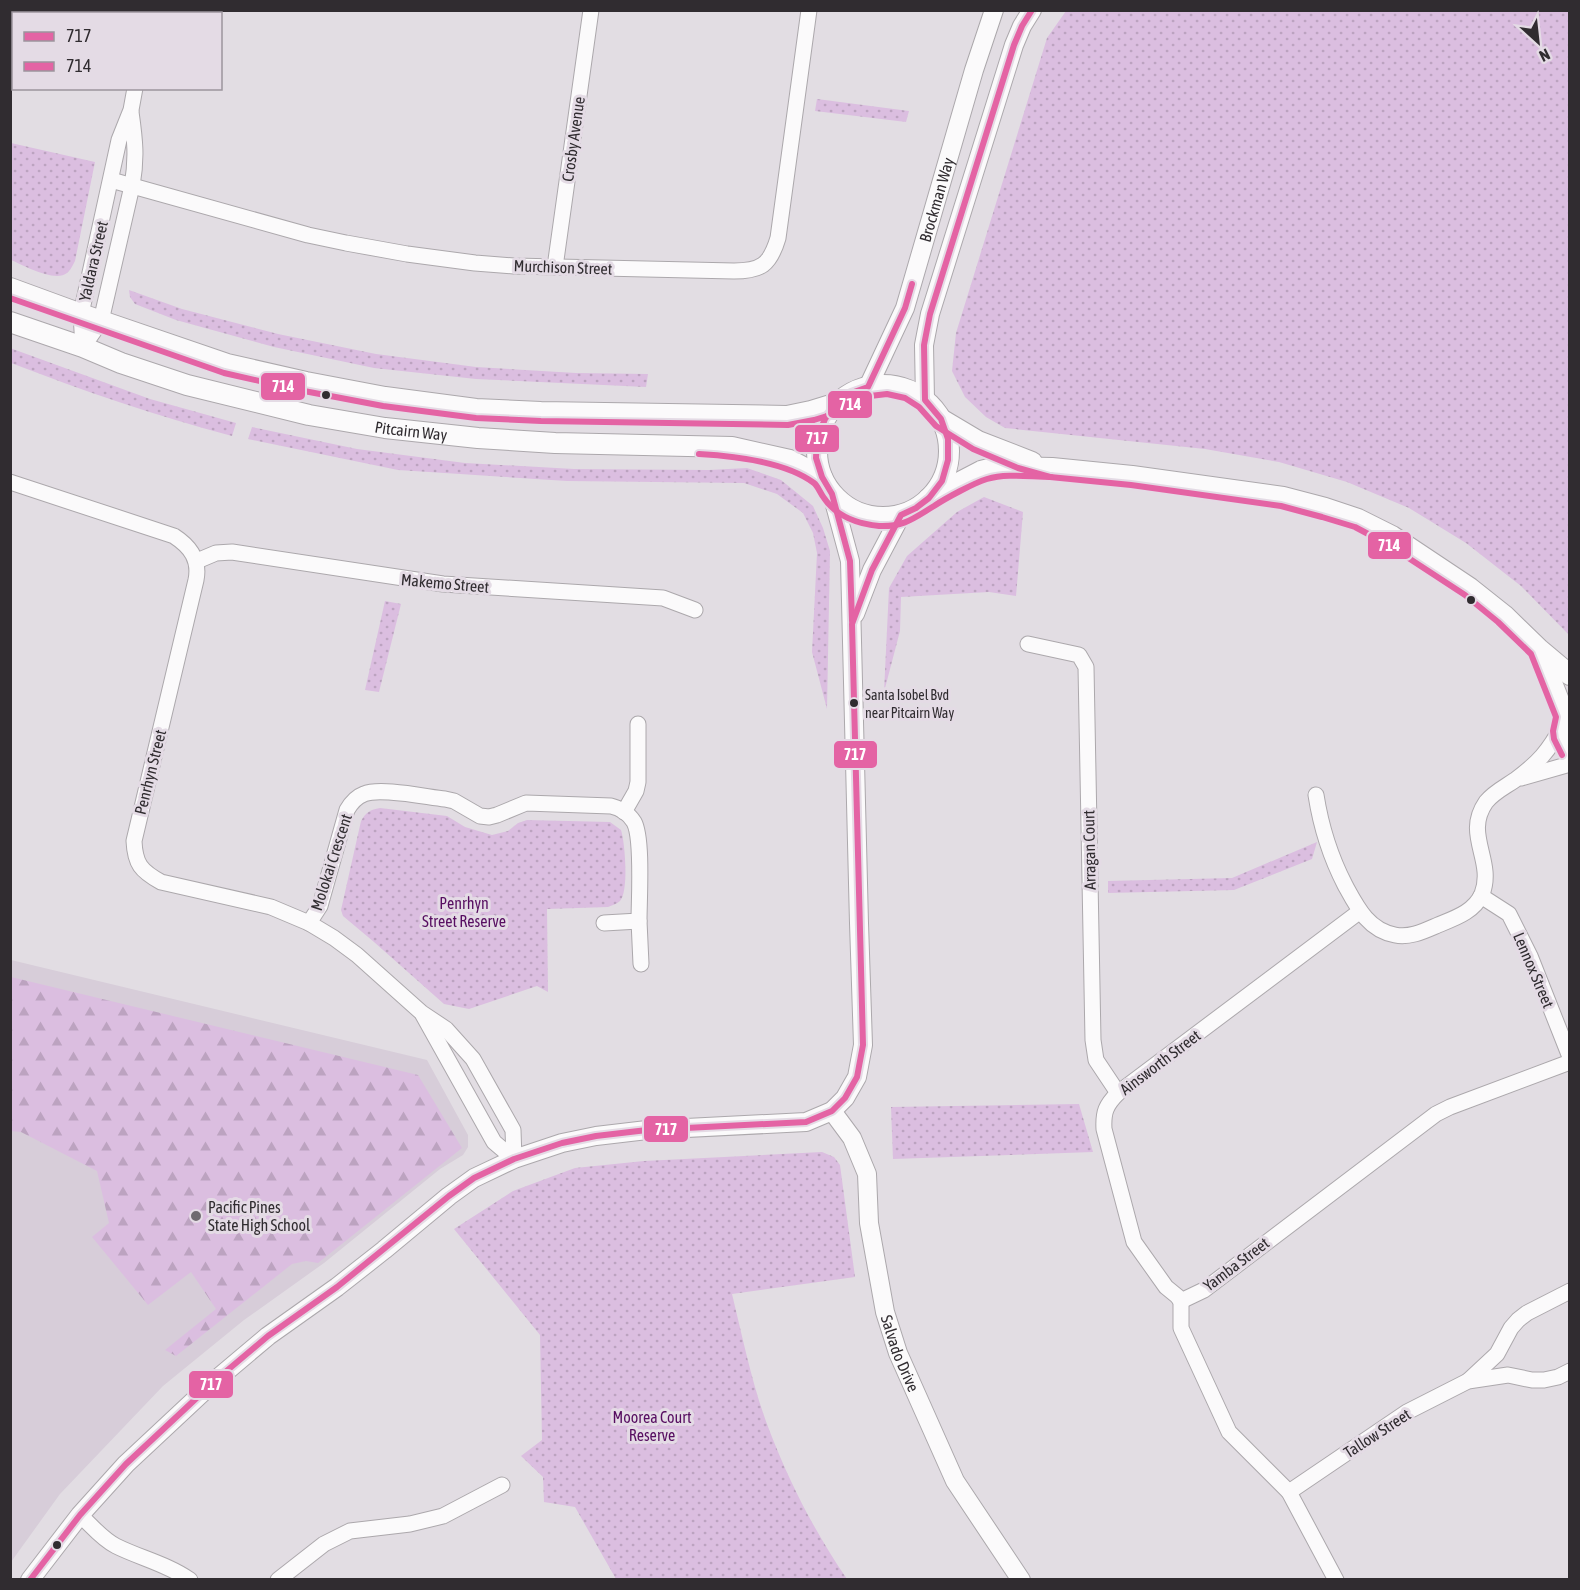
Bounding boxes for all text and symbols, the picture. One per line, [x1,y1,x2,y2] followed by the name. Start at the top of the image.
[12,12,222,90] legend
[1508,12,1568,72] north arrow
[66,25,91,46] text: 717
[1537,45,1553,66] text: N
[66,55,91,76] text: 714
[558,95,589,183] street label: Crosby Avenue
[916,155,958,244] street label: Brockman Way
[75,219,111,303] street label: Yaldara Street
[513,256,613,278] street label: Murchison Street
[260,372,306,401] line badge: 714
[272,377,295,395] text: 714
[320,389,332,401] unlabelled marker
[827,390,873,419] line badge: 714
[839,395,862,413] text: 714
[374,417,449,445] street label: Pitcairn Way
[794,424,840,453] line badge: 717
[806,429,828,447] text: 717
[1367,531,1412,560] line badge: 714
[1378,536,1401,554] text: 714
[400,570,490,596] street label: Makemo Street
[1465,594,1477,606] unlabelled marker
[865,687,954,721] place label: Santa Isobel Bvd near Pitcairn Way
[848,697,860,709] marker: Santa Isobel Bvd near Pitcairn Way
[131,727,170,817] street label: Penrhyn Street
[833,740,878,769] line badge: 717
[844,745,866,763] text: 717
[1079,809,1100,890] street label: Arragan Court
[307,811,355,913] street label: Molokai Crescent
[422,894,506,930] park label: Penrhyn Street Reserve
[1510,930,1558,1011] street label: Lennox Street
[1116,1026,1204,1098] street label: Ainsworth Street
[643,1115,689,1143] line badge: 717
[655,1120,677,1138] text: 717
[208,1198,311,1235] place label: Pacific Pines State High School
[189,1209,203,1223] marker: Pacific Pines State High School
[1200,1233,1273,1294] street label: Yamba Street
[878,1313,923,1394] street label: Salvado Drive
[188,1370,234,1399] line badge: 717
[200,1375,222,1393] text: 717
[1340,1405,1414,1461] street label: Tallow Street
[613,1408,692,1444] park label: Moorea Court Reserve
[51,1539,63,1551] unlabelled marker

